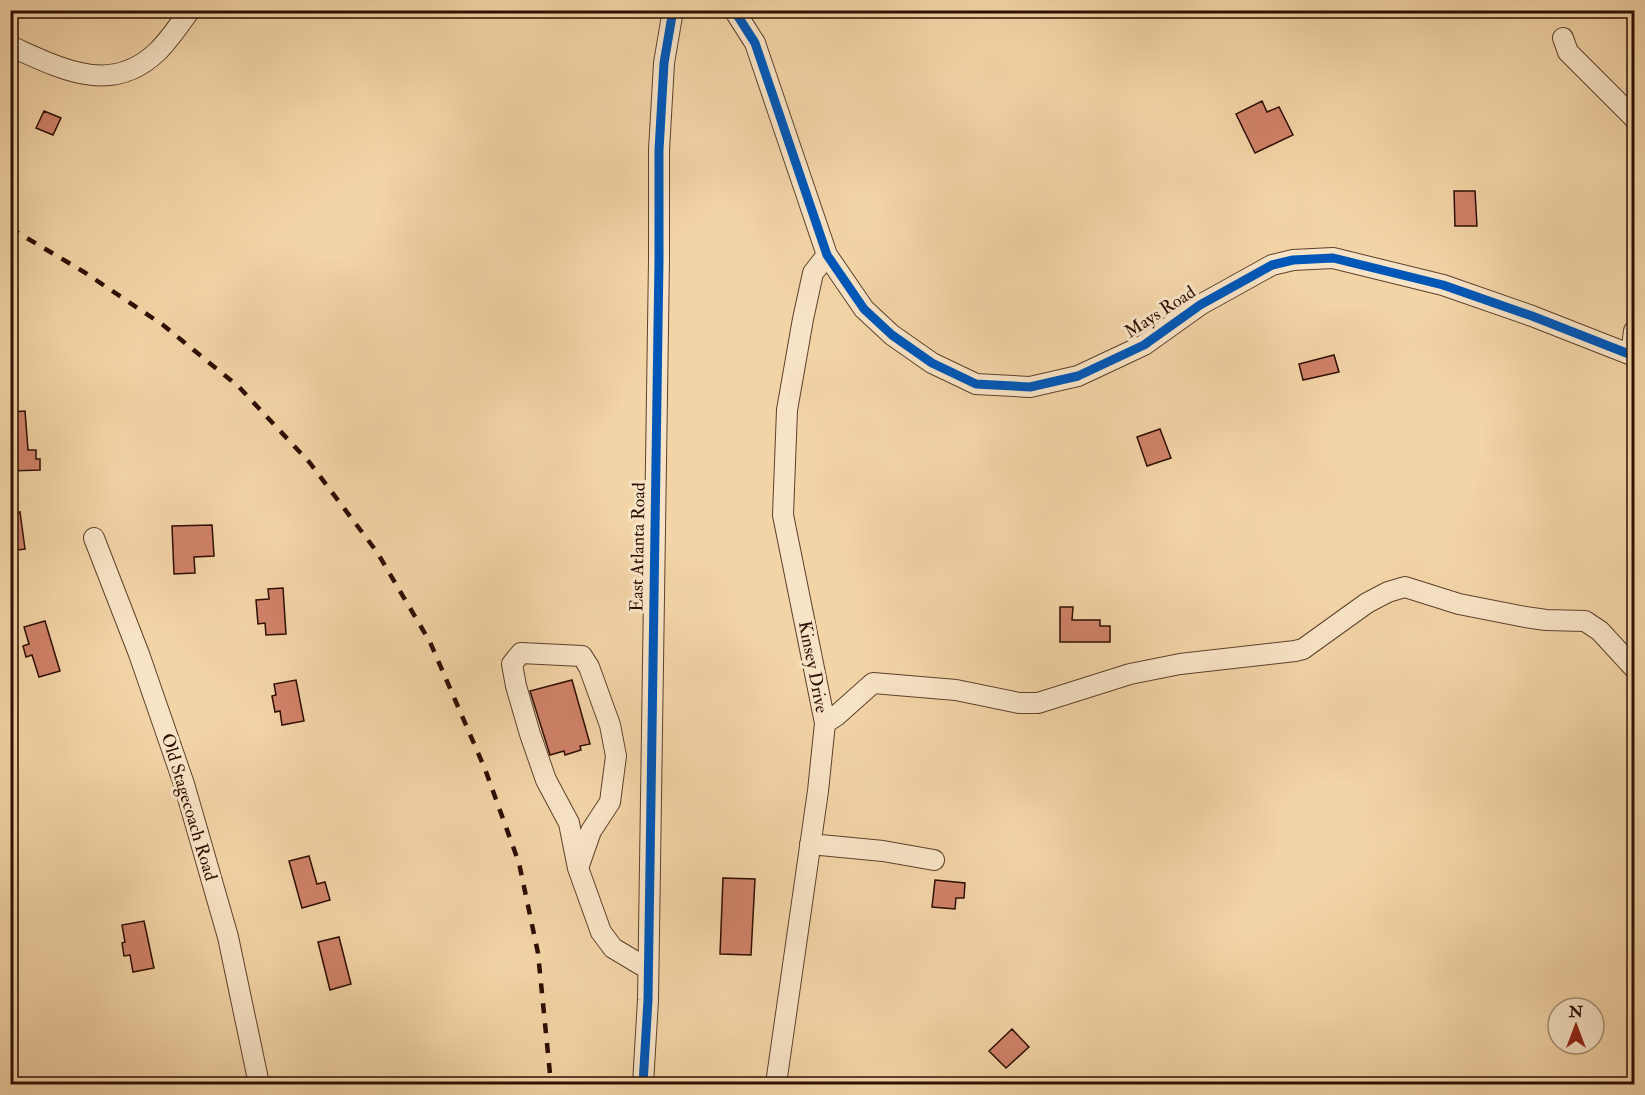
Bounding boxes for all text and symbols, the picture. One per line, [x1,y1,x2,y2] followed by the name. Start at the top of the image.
[1120,280,1200,343] street label: Mays Road
[625,482,651,612] street label: East Atlanta Road
[793,619,833,715] street label: Kinsey Drive
[156,731,222,884] street label: Old Stagecoach Road
[1546,996,1606,1056] north arrow
[1568,1002,1584,1022] text: N

